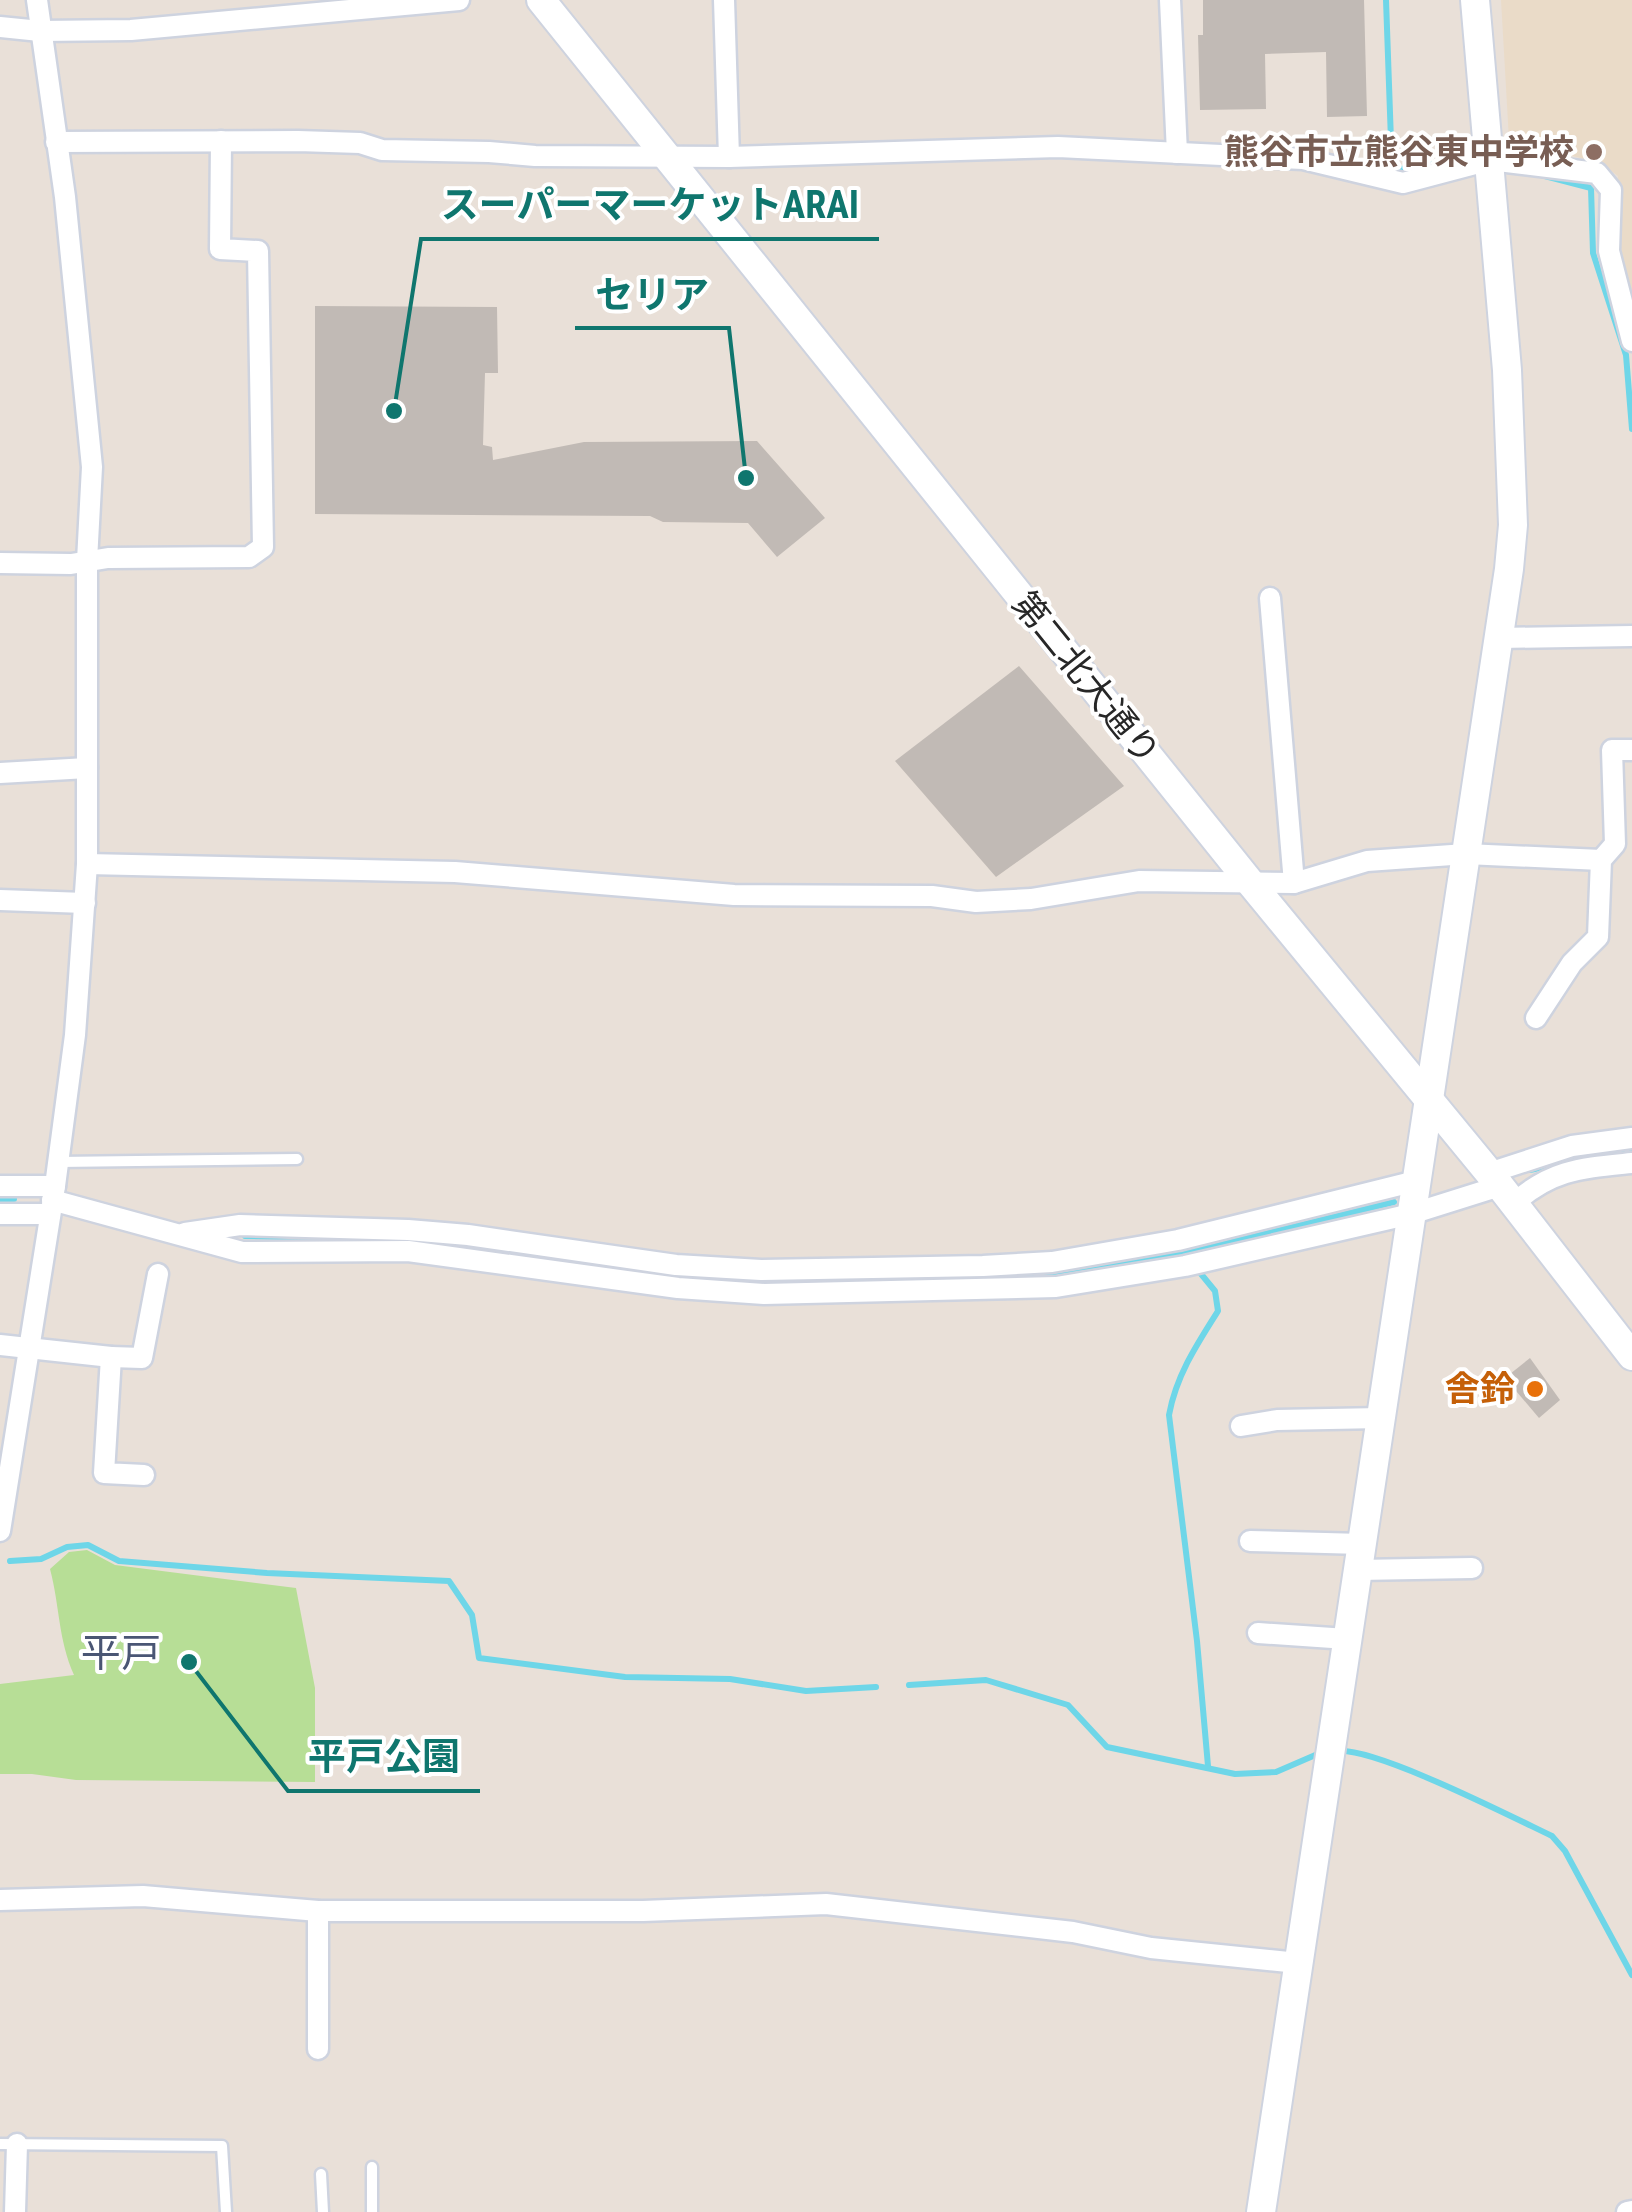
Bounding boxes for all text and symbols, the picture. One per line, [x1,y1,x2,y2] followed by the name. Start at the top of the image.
[1224,132,1574,173] place label: 熊谷市立熊谷東中学校
[1583,141,1605,163] marker: 熊谷市立熊谷東中学校
[421,171,879,239] callout: スーパーマーケットARAI
[441,183,859,227] text: スーパーマーケットARAI
[575,260,729,328] callout: セリア
[595,273,709,317] text: セリア
[1004,584,1168,773] street label: 第二北大通り
[1445,1369,1515,1410] place label: 舎鈴
[1524,1378,1546,1400] marker: 舎鈴
[81,1630,161,1677] district label: 平戸
[288,1723,480,1791] callout: 平戸公園
[308,1735,460,1779] text: 平戸公園

